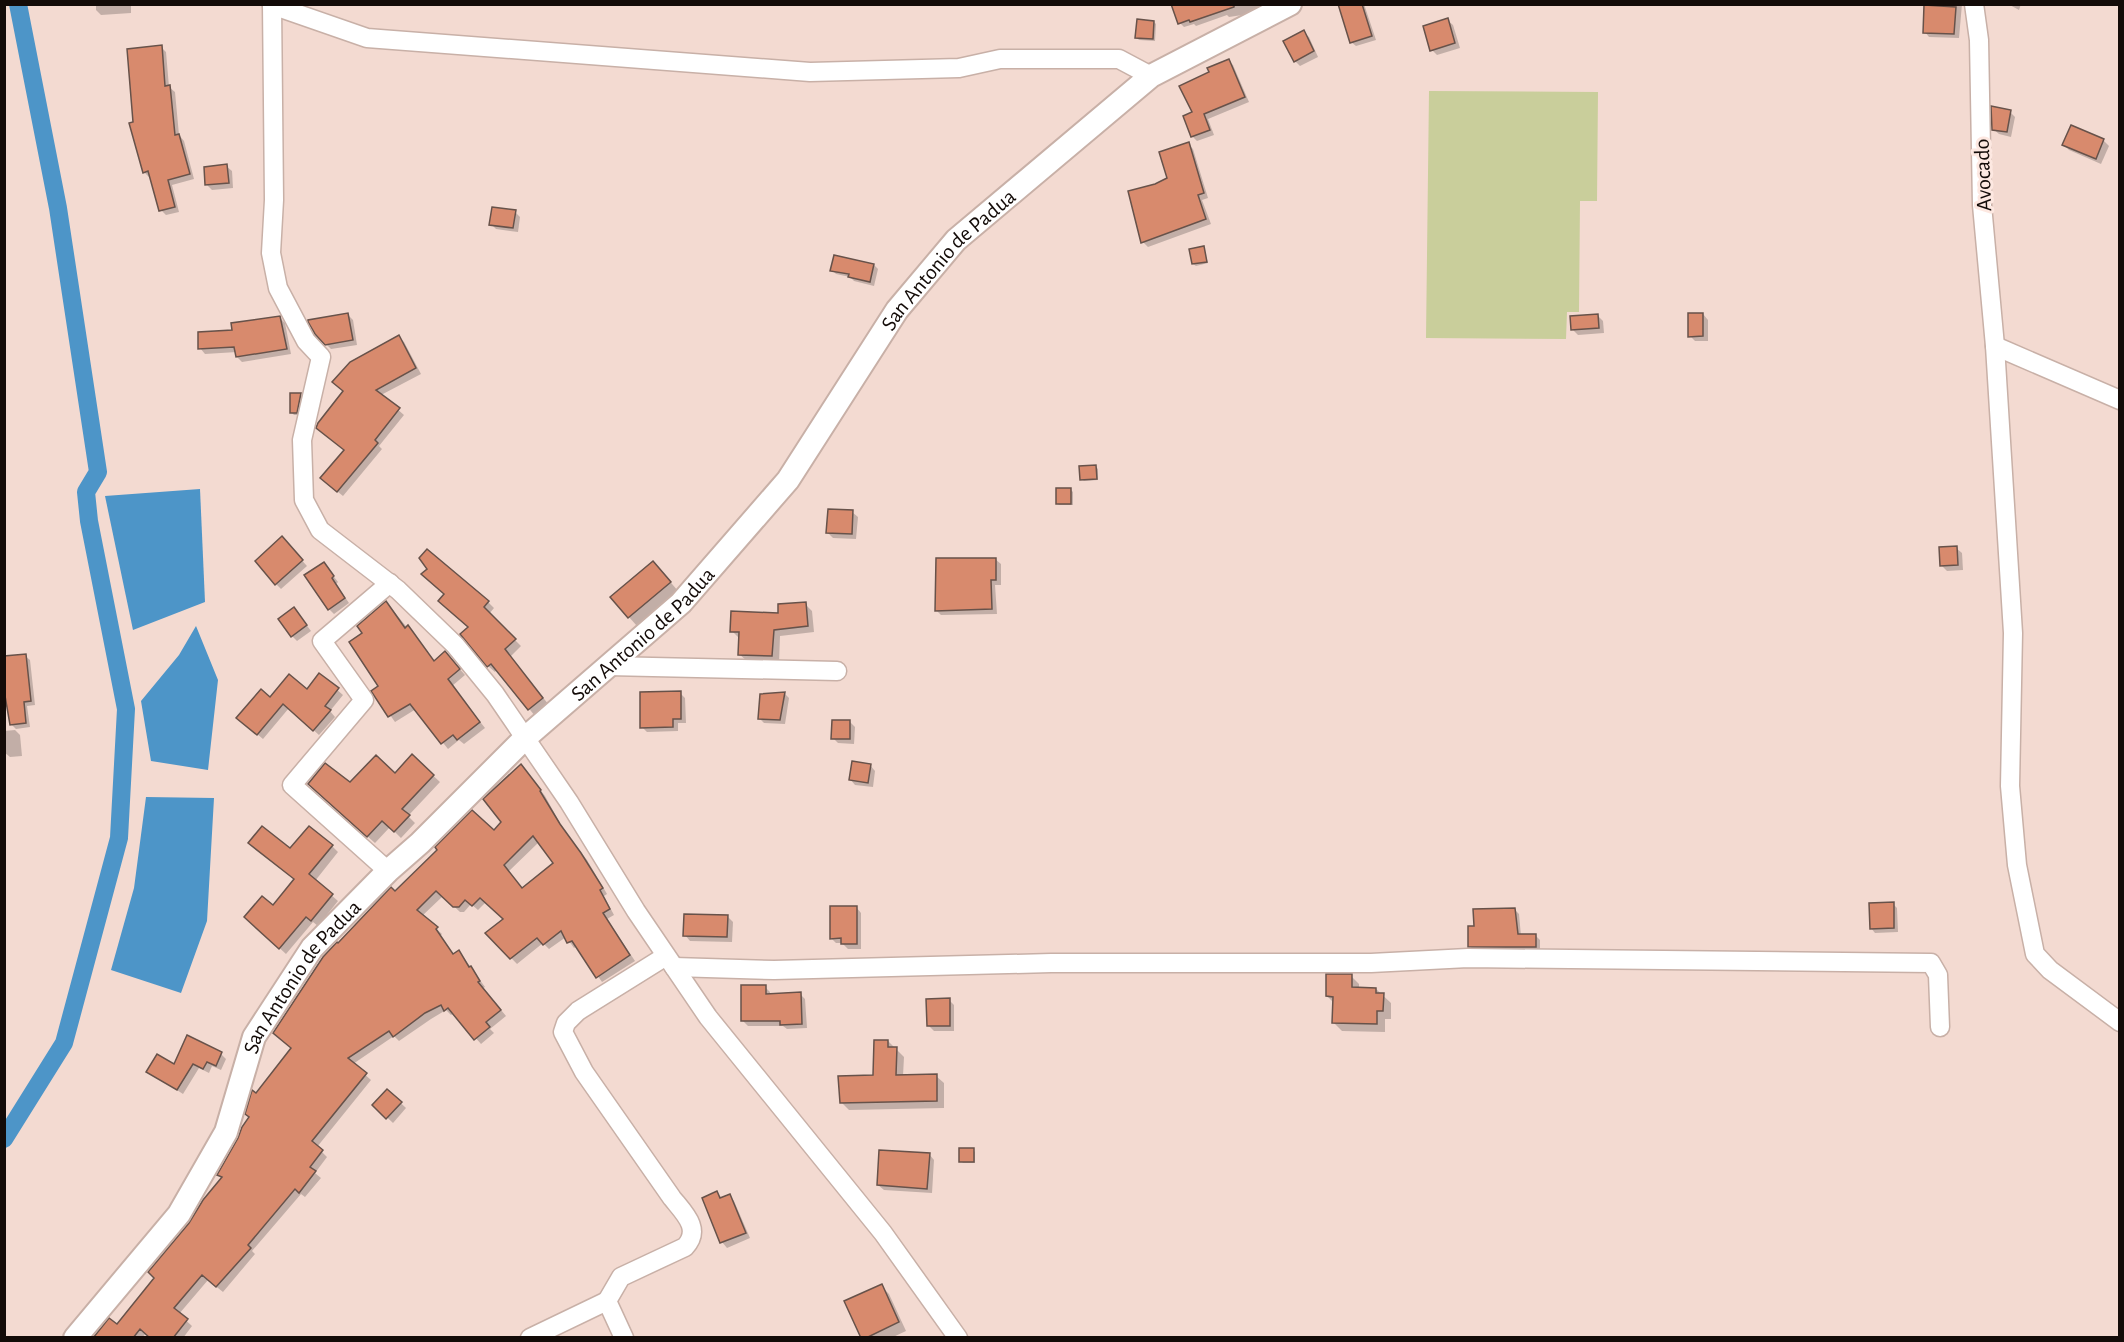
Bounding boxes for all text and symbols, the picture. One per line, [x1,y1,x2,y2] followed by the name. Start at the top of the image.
[1971,138,1995,212] street label: Avocado
[877,185,1020,334] street label: San Antonio de Padua
[567,563,719,705] street label: San Antonio de Padua
[240,896,365,1056] street label: San Antonio de Padua

